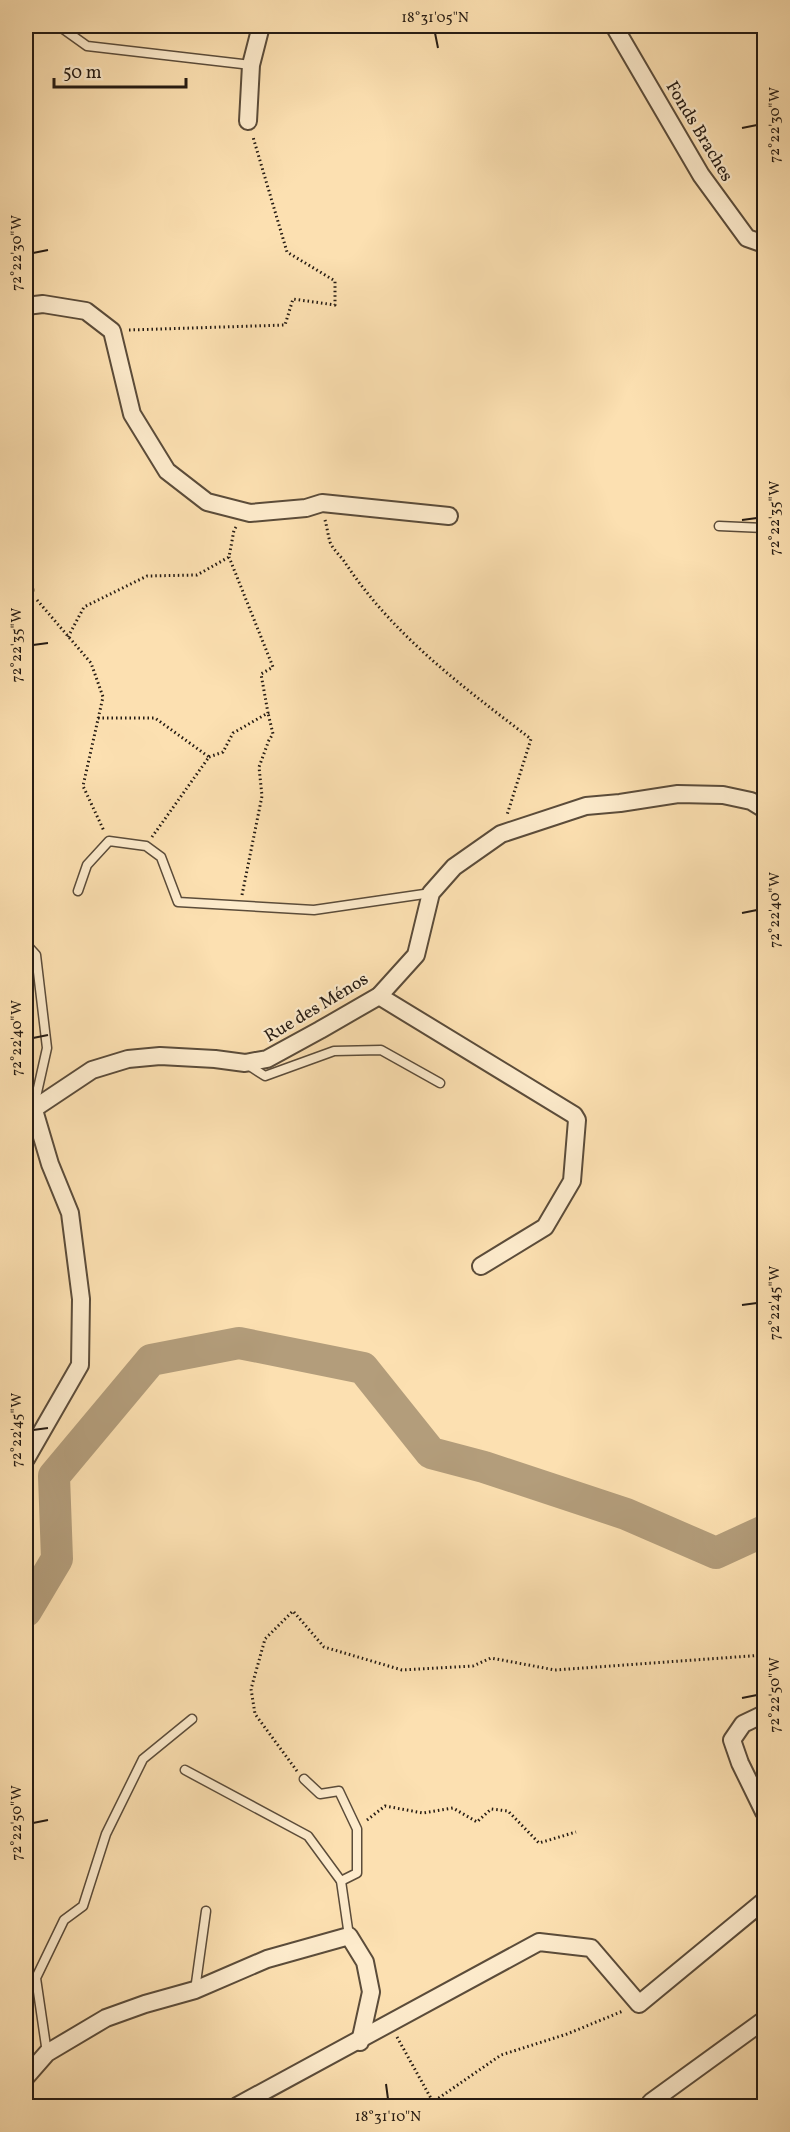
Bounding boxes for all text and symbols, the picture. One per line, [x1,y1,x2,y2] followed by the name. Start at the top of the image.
[401,8,469,29] text: 18°31'05"N
[54,51,186,89] scale bar
[63,61,102,86] text: 50 m
[659,77,739,187] street label: Fonds Braches
[765,87,786,163] text: 72°22'30"W
[7,215,28,291] text: 72°22'30"W
[765,481,786,555] text: 72°22'35"W
[7,608,28,682] text: 72°22'35"W
[765,872,786,948] text: 72°22'40"W
[260,967,374,1049] street label: Rue des Ménos
[7,1000,28,1076] text: 72°22'40"W
[765,1266,786,1340] text: 72°22'45"W
[7,1393,28,1467] text: 72°22'45"W
[765,1657,786,1733] text: 72°22'50"W
[7,1785,28,1861] text: 72°22'50"W
[355,2107,421,2128] text: 18°31'10"N

